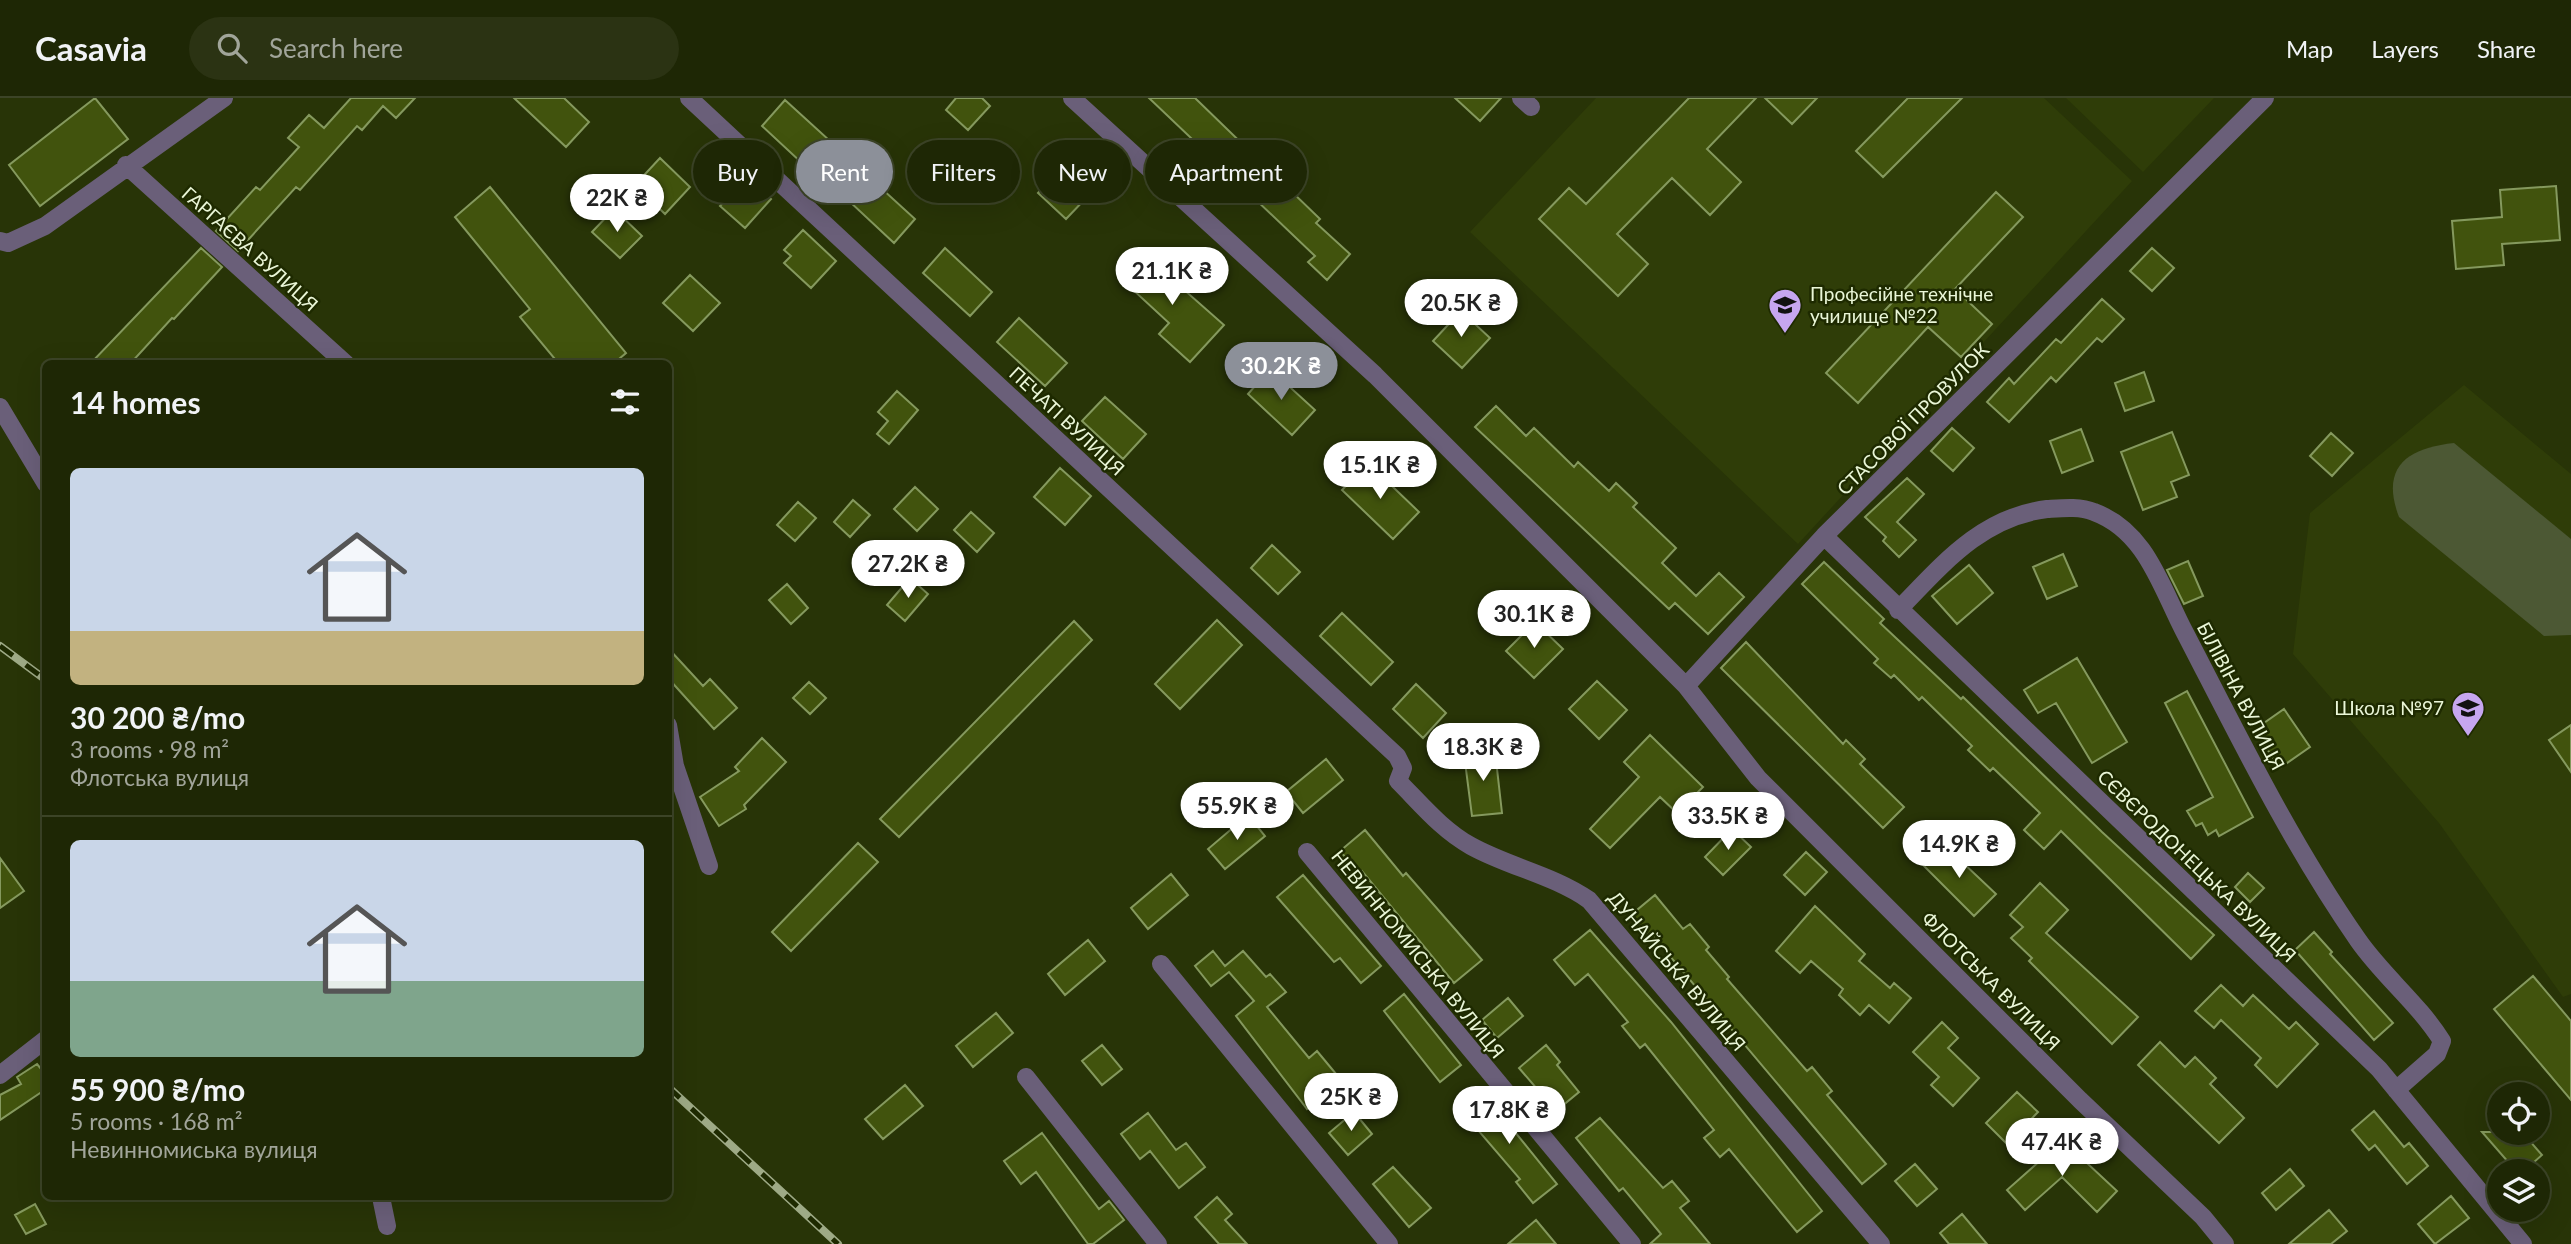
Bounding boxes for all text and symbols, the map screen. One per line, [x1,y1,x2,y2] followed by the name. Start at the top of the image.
[189,17,679,80] search box
[35,28,147,68] text: Casavia
[213,29,251,67] icon: search
[269,32,403,64] text: Search here
[2286,34,2333,63] text: Map
[2371,34,2439,63] text: Layers
[2477,34,2536,63] text: Share
[693,140,782,203] chip: Buy
[796,140,893,203] chip: Rent
[907,140,1020,203] chip: Filters
[1034,140,1131,203] chip: New
[1145,140,1307,203] chip: Apartment
[568,174,666,234] pin: 22K ₴
[178,182,323,316] street label: ГАРГАЄВА ВУЛИЦЯ
[586,183,648,211] text: 22K ₴
[1107,248,1237,307] pin: 21.1K ₴
[1132,256,1212,284] text: 21.1K ₴
[1396,280,1526,339] pin: 20.5K ₴
[1810,282,1993,327] place label: Професійне технічне училище №22
[1766,286,1804,335] school or university icon: Професійне технічне училище №22
[1421,288,1501,316] text: 20.5K ₴
[1832,338,1994,499] street label: СТАСОВОЇ ПРОВУЛОК
[1216,342,1346,402] pin: 30.2K ₴
[1241,351,1321,379] text: 30.2K ₴
[1005,361,1130,480] street label: ПЕЧАТІ ВУЛИЦЯ
[606,383,644,421] icon: filters
[70,384,201,420] text: 14 homes
[1315,442,1445,501] pin: 15.1K ₴
[1340,450,1420,478] text: 15.1K ₴
[294,514,420,640] icon: home
[843,540,973,600] pin: 27.2K ₴
[868,549,948,577] text: 27.2K ₴
[1469,590,1599,650] pin: 30.1K ₴
[1494,599,1574,627] text: 30.1K ₴
[2193,618,2290,774] street label: БІЛІВІНА ВУЛИЦЯ
[2449,689,2487,738] school or university icon: Школа №97
[2334,696,2444,719] place label: Школа №97
[70,699,245,735] text: 30 200 ₴/mo
[1418,724,1548,783] pin: 18.3K ₴
[1443,732,1523,760] text: 18.3K ₴
[70,735,229,763] text: 3 rooms · 98 m²
[70,763,249,791] text: Флотська вулиця
[2093,765,2301,967] street label: СЄВЄРОДОНЕЦЬКА ВУЛИЦЯ
[1172,782,1302,842] pin: 55.9K ₴
[1197,791,1277,819] text: 55.9K ₴
[1663,792,1793,852] pin: 33.5K ₴
[1688,801,1768,829] text: 33.5K ₴
[1894,820,2024,880] pin: 14.9K ₴
[1919,829,1999,857] text: 14.9K ₴
[1327,845,1510,1063] street label: НЕВИННОМИСЬКА ВУЛИЦЯ
[294,886,420,1012] icon: home
[1604,886,1751,1055] street label: ДУНАЙСЬКА ВУЛИЦЯ
[1917,907,2065,1055] street label: ФЛОТСЬКА ВУЛИЦЯ
[70,1071,245,1107] text: 55 900 ₴/mo
[1302,1074,1400,1133] pin: 25K ₴
[1320,1082,1382,1110] text: 25K ₴
[2487,1082,2550,1222] map controls
[2487,1082,2550,1145] button: locate
[1444,1086,1574,1146] pin: 17.8K ₴
[1469,1095,1549,1123] text: 17.8K ₴
[70,1107,242,1135] text: 5 rooms · 168 m²
[1997,1118,2127,1178] pin: 47.4K ₴
[2022,1127,2102,1155] text: 47.4K ₴
[70,1135,317,1163] text: Невинномиська вулиця
[2487,1159,2550,1222] button: layers

